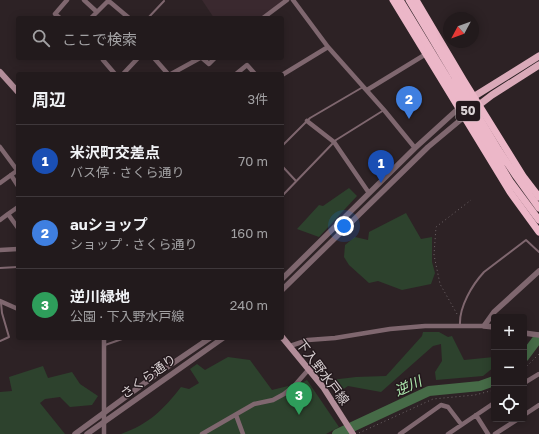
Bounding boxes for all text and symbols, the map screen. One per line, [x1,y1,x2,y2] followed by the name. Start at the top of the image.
[443,12,479,48] north arrow
[16,16,284,60] search box
[30,27,52,49] icon: search
[62,30,137,48] text: ここで検索
[396,86,422,119] pin: 2
[32,89,66,110] text: 周辺
[247,91,268,107] text: 3件
[456,101,480,121] road number: 50
[70,143,160,161] text: 米沢町交差点
[368,150,394,183] pin: 1
[42,153,48,169] text: 1
[238,153,268,169] text: 70 m
[70,164,184,180] text: バス停 · さくら通り
[70,215,148,233] text: auショップ
[334,216,354,236] your location
[41,225,49,241] text: 2
[231,225,268,241] text: 160 m
[70,236,197,252] text: ショップ · さくら通り
[70,287,130,305] text: 逆川緑地
[41,297,49,313] text: 3
[230,297,268,313] text: 240 m
[70,308,184,324] text: 公園 · 下入野水戸線
[491,314,527,422] map controls
[491,314,527,350] button: +
[293,336,353,408] street label: 下入野水戸線
[117,350,179,402] street label: さくら通り
[491,350,527,386] button: −
[392,371,426,399] water label: 逆川
[286,382,312,415] pin: 3
[491,386,527,422] button: locate

